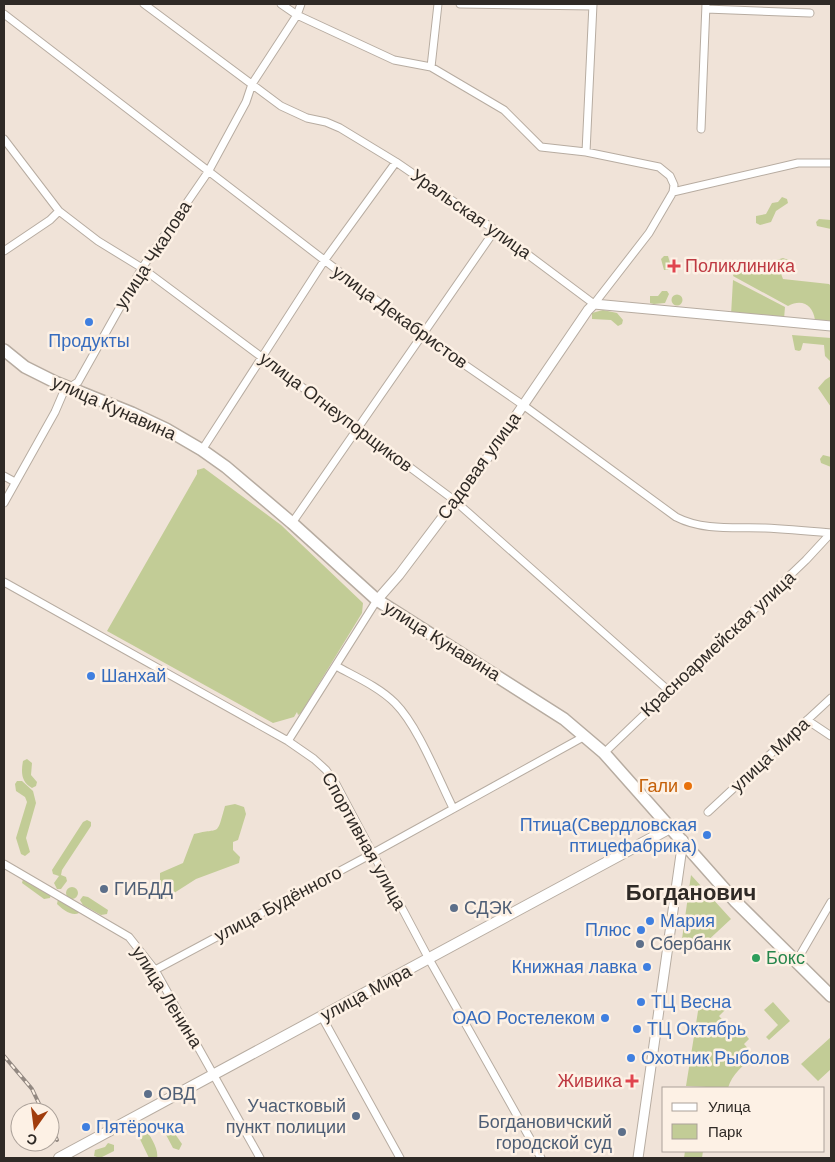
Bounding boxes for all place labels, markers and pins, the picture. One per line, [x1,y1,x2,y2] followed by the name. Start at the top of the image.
[685,256,796,276] place label: Поликлиника
[667,259,681,273] marker: Поликлиника
[83,316,95,328] marker: Продукты
[48,331,130,351] place label: Продукты
[101,666,166,686] place label: Шанхай
[85,670,97,682] marker: Шанхай
[639,776,678,796] place label: Гали
[682,780,694,792] marker: Гали
[520,815,697,856] place label: Птица(Свердловская птицефабрика)
[701,829,713,841] marker: Птица(Свердловская птицефабрика)
[114,879,173,899] place label: ГИБДД
[98,883,110,895] marker: ГИБДД
[464,898,513,918] place label: СДЭК
[448,902,460,914] marker: СДЭК
[660,911,715,931] place label: Мария
[644,915,656,927] marker: Мария
[585,920,631,940] place label: Плюс
[635,924,647,936] marker: Плюс
[650,934,731,954] place label: Сбербанк
[634,938,646,950] marker: Сбербанк
[766,948,805,968] place label: Бокс
[750,952,762,964] marker: Бокс
[511,957,638,977] place label: Книжная лавка
[641,961,653,973] marker: Книжная лавка
[651,992,732,1012] place label: ТЦ Весна
[635,996,647,1008] marker: ТЦ Весна
[452,1008,595,1028] place label: ОАО Ростелеком
[599,1012,611,1024] marker: ОАО Ростелеком
[647,1019,746,1039] place label: ТЦ Октябрь
[631,1023,643,1035] marker: ТЦ Октябрь
[641,1048,789,1068] place label: Охотник Рыболов
[625,1052,637,1064] marker: Охотник Рыболов
[557,1071,623,1091] place label: Живика
[626,1075,638,1087] marker: Живика
[158,1084,196,1104] place label: ОВД
[142,1088,154,1100] marker: ОВД
[226,1096,346,1137] place label: Участковый пункт полиции
[350,1110,362,1122] marker: Участковый пункт полиции
[478,1112,612,1153] place label: Богдановичский городской суд
[96,1117,185,1137] place label: Пятёрочка
[80,1121,92,1133] marker: Пятёрочка
[616,1126,628,1138] marker: Богдановичский городской суд

